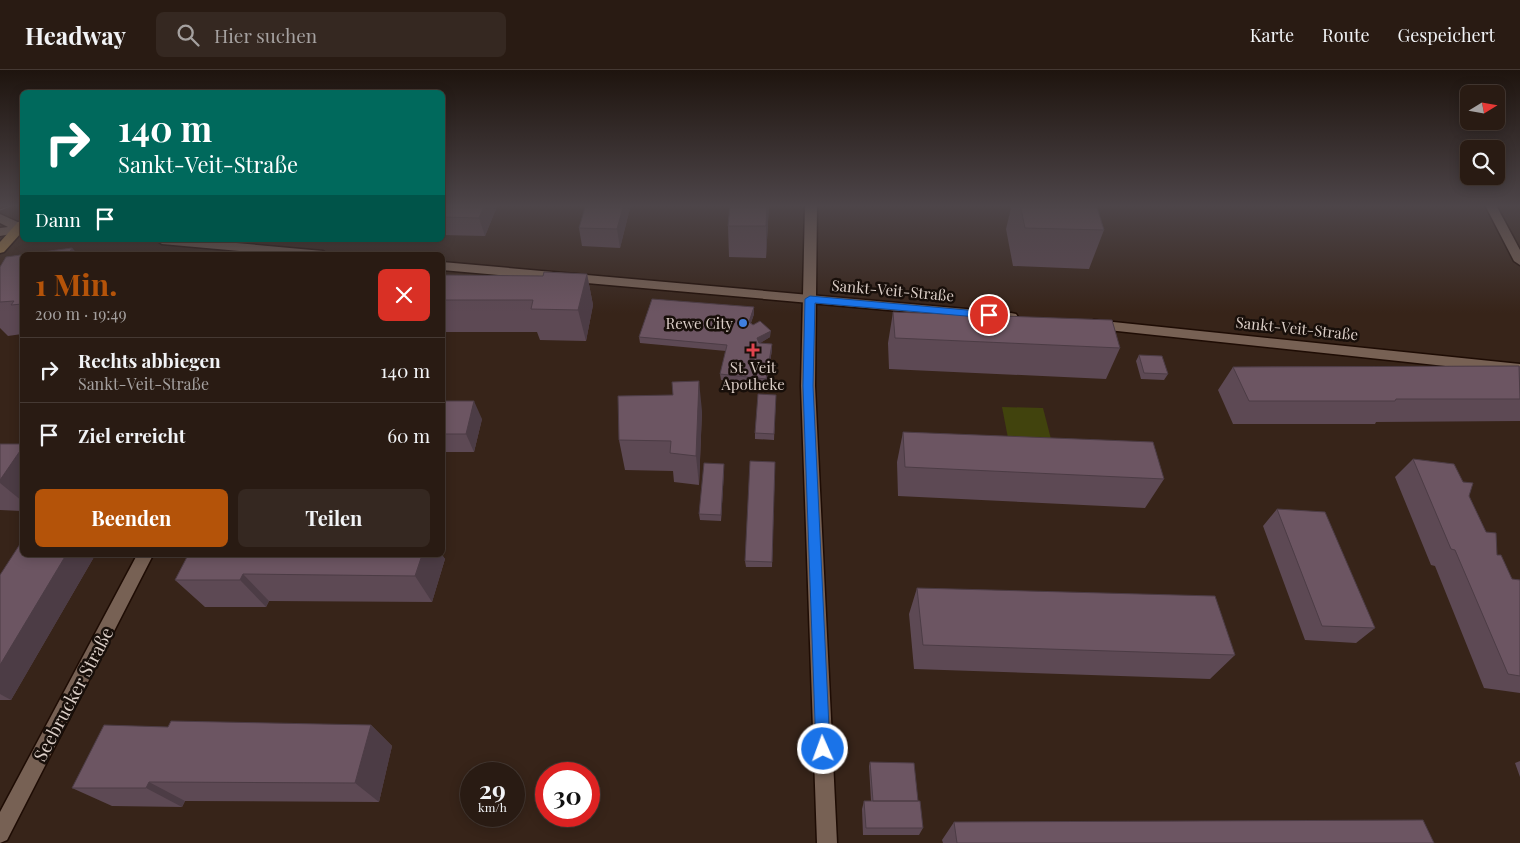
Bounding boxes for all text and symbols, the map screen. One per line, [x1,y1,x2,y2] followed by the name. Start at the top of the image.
[156,12,506,57] search box
[25,19,126,51] text: Headway
[174,21,202,49] icon: search
[214,22,317,48] text: Hier suchen
[1250,23,1294,47] text: Karte
[1322,23,1370,47] text: Route
[1398,23,1495,47] text: Gespeichert
[1460,85,1505,130] north arrow
[1460,85,1505,185] map controls
[118,104,212,151] text: 140 m
[35,110,100,175] icon: right
[1460,140,1505,185] button: search
[118,149,298,179] text: Sankt-Veit-Straße
[91,205,119,233] icon: arrive
[35,206,81,232] text: Dann
[35,264,117,304] text: 1 Min.
[378,269,430,321] button: close
[831,275,955,305] street label: Sankt-Veit-Straße
[968,294,1010,336] pin
[975,301,1003,329] icon: arrive
[35,303,127,324] text: 200 m · 19:49
[1235,312,1359,344] street label: Sankt-Veit-Straße
[665,313,733,333] place label: Rewe City
[737,317,749,329] marker: Rewe City
[747,344,759,356] marker: St. Veit Apotheke
[78,347,221,373] text: Rechts abbiegen
[35,356,63,384] icon: right
[381,357,430,383] text: 140 m
[720,357,785,394] place label: St. Veit Apotheke
[78,373,209,394] text: Sankt-Veit-Straße
[35,421,63,449] icon: arrive
[78,422,186,448] text: Ziel erreicht
[387,422,430,448] text: 60 m
[35,489,228,547] button: Beenden
[238,489,430,547] button: Teilen
[28,623,118,765] street label: Seebrucker Straße
[796,722,848,774] position arrow
[535,762,600,827] speed limit sign: 30
[479,772,506,805] text: 29
[478,799,507,815] text: km/h

